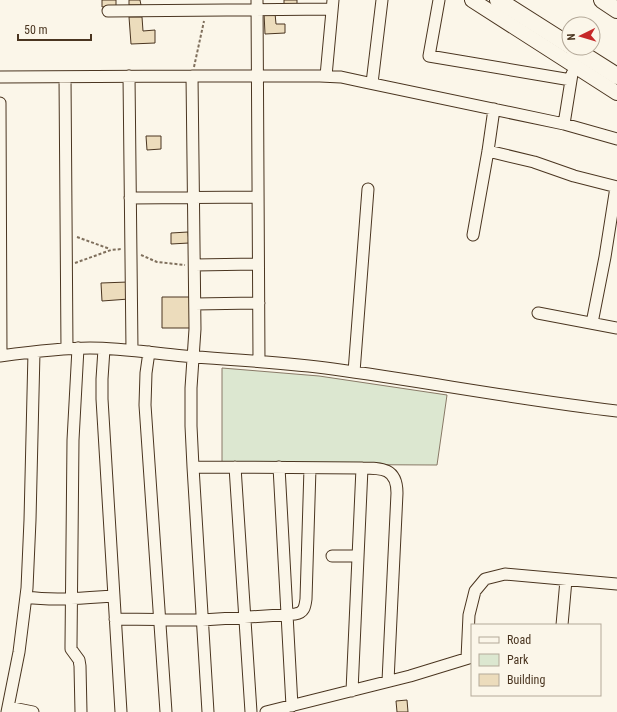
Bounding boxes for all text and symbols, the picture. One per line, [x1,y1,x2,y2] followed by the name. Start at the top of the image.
[18,16,91,42] scale bar
[561,16,601,56] north arrow
[24,23,48,37] text: 50 m
[565,33,578,41] text: N
[471,624,601,696] legend
[507,633,531,647] text: Road
[507,653,529,667] text: Park
[507,673,545,687] text: Building

